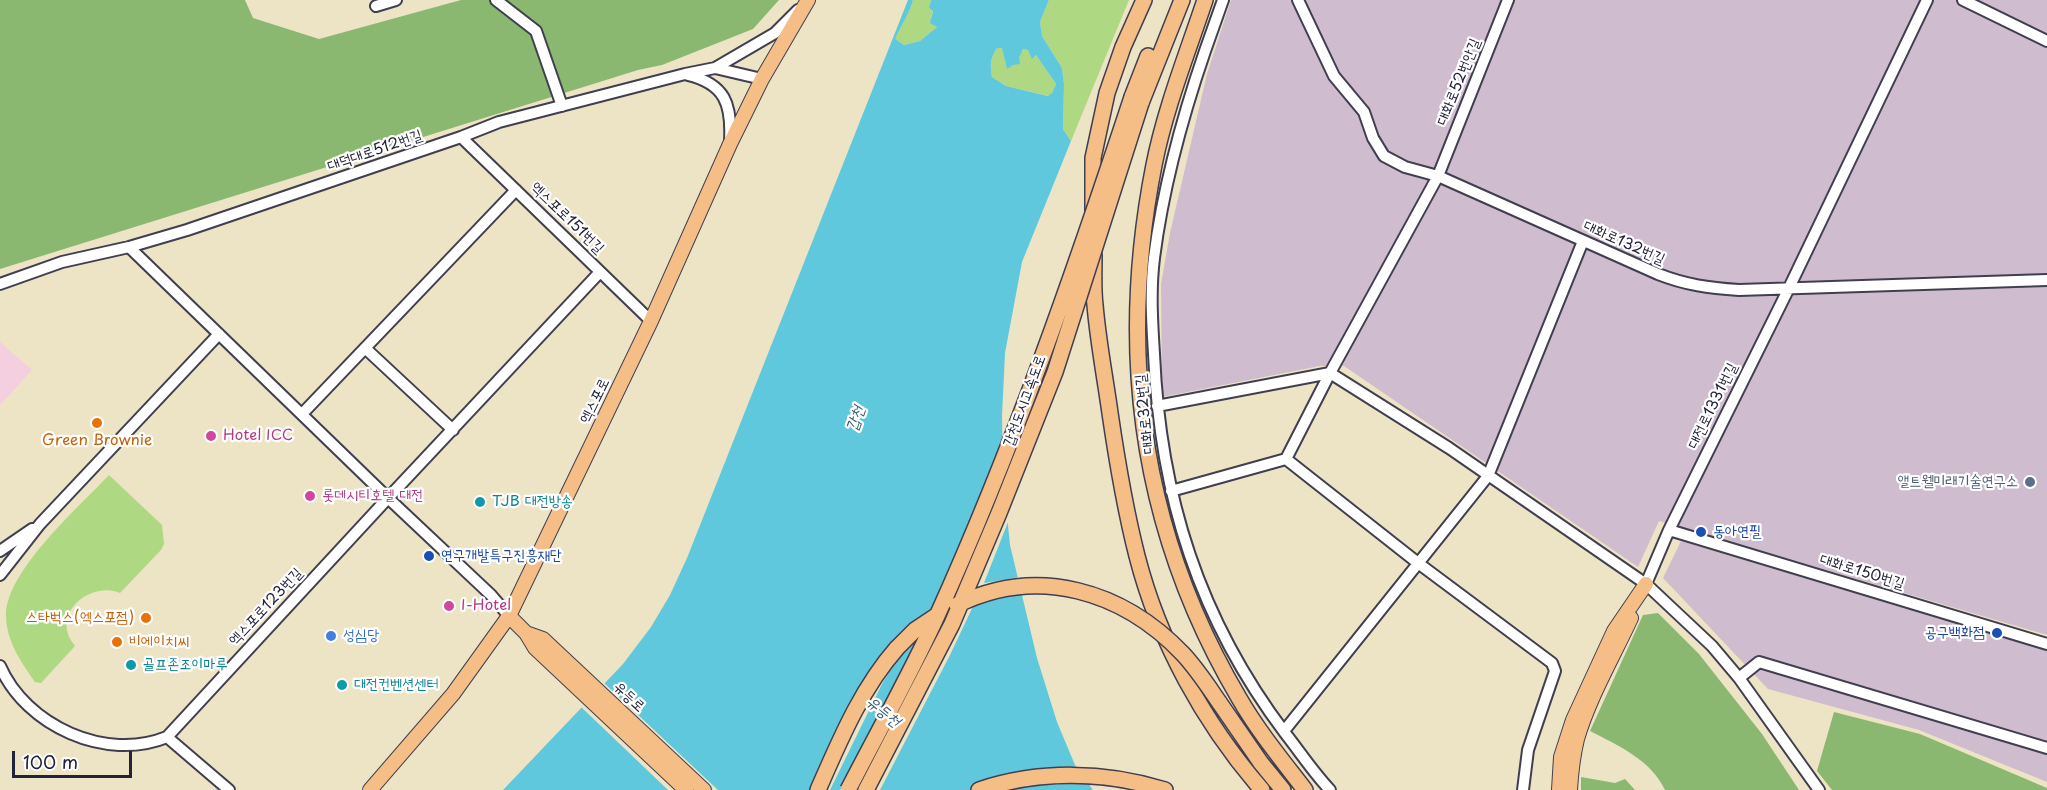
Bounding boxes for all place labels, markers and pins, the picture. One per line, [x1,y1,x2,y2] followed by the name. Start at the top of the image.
[90,416,104,430] marker: Green Brownie
[223,427,293,445] place label: Hotel ICC
[204,429,218,443] marker: Hotel ICC
[42,432,152,450] place label: Green Brownie
[1897,473,2018,491] place label: 앨트웰미래기술연구소
[2023,475,2037,489] marker: 앨트웰미래기술연구소
[322,487,423,505] place label: 롯데시티호텔 대전
[303,489,317,503] marker: 롯데시티호텔 대전
[492,493,573,511] place label: TJB 대전방송
[473,495,487,509] marker: TJB 대전방송
[1713,523,1761,541] place label: 동아연필
[1694,525,1708,539] marker: 동아연필
[441,547,562,565] place label: 연구개발특구진흥재단
[422,549,436,563] marker: 연구개발특구진흥재단
[461,597,511,615] place label: I-Hotel
[442,599,456,613] marker: I-Hotel
[26,609,134,627] place label: 스타벅스(엑스포점)
[139,611,153,625] marker: 스타벅스(엑스포점)
[1925,624,1985,642] place label: 공구백화점
[1990,626,2004,640] marker: 공구백화점
[343,627,379,645] place label: 성심당
[324,629,338,643] marker: 성심당
[129,633,189,651] place label: 비에이치씨
[110,635,124,649] marker: 비에이치씨
[143,656,227,674] place label: 골프존조이마루
[124,658,138,672] marker: 골프존조이마루
[354,676,438,694] place label: 대전컨벤션센터
[335,678,349,692] marker: 대전컨벤션센터

